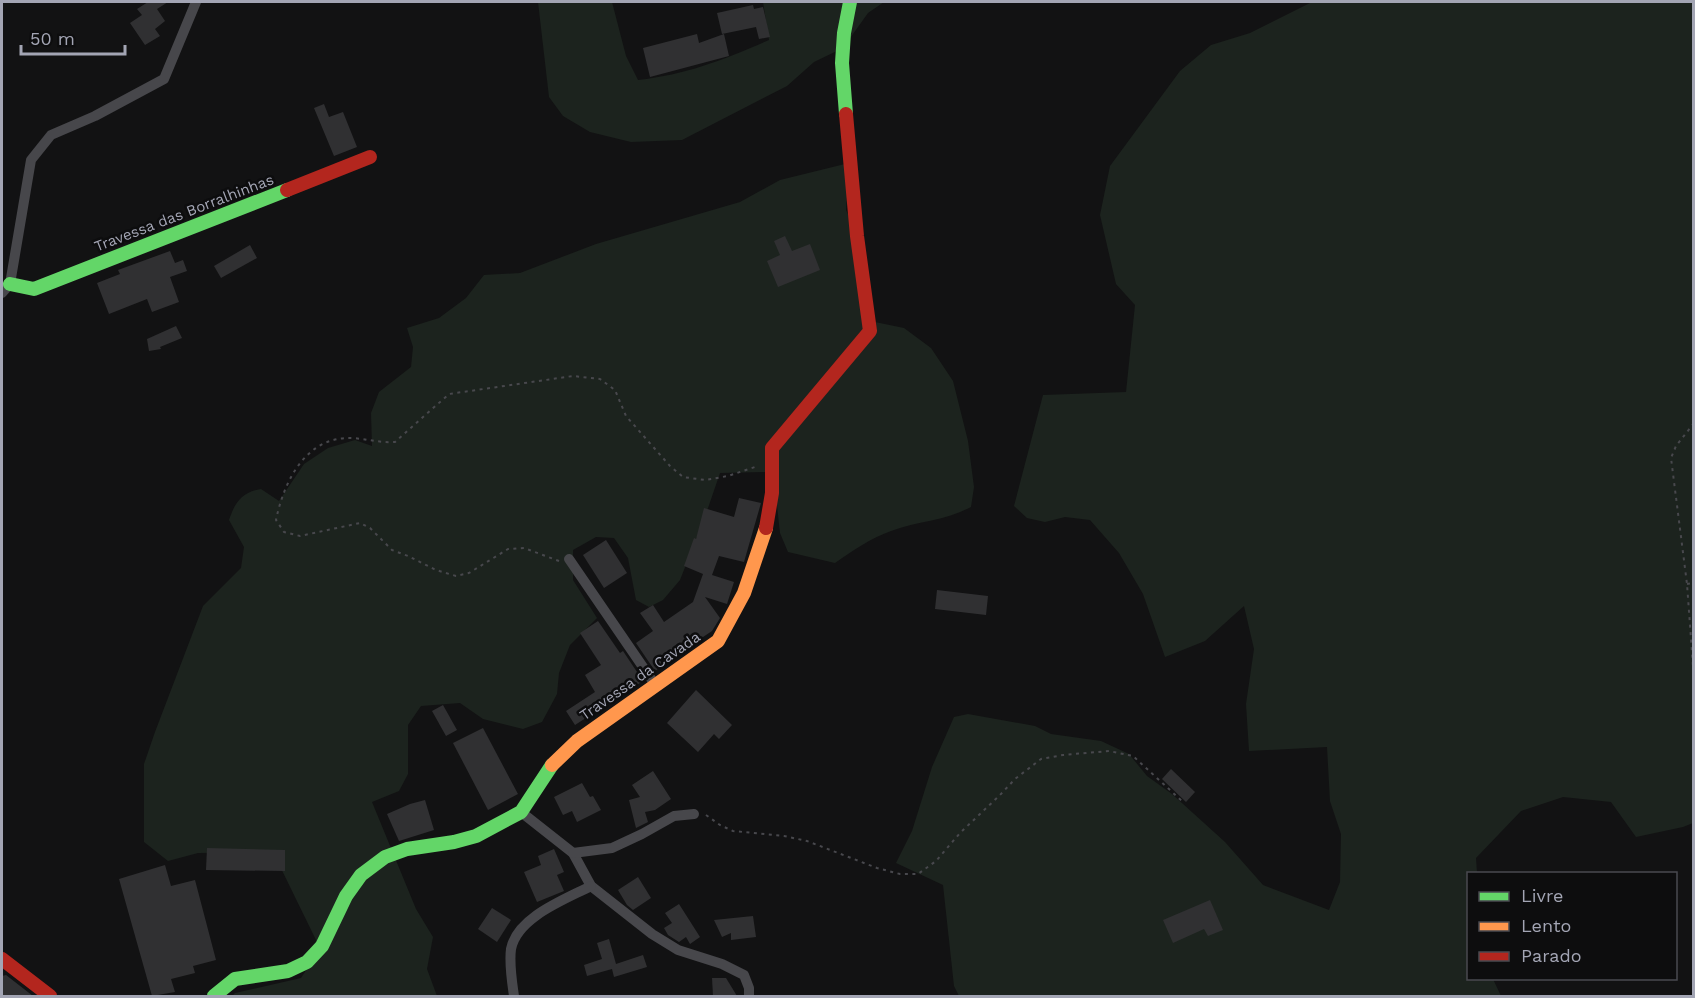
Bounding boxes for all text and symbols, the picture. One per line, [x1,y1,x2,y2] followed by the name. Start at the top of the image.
[21,18,124,56] scale bar
[30,28,75,49] text: 50 m
[92,170,276,256] street label: Travessa das Borralhinhas
[576,627,704,724] street label: Travessa da Cavada
[1467,872,1677,980] legend
[1521,885,1563,906] text: Livre
[1521,915,1571,936] text: Lento
[1521,945,1582,966] text: Parado

